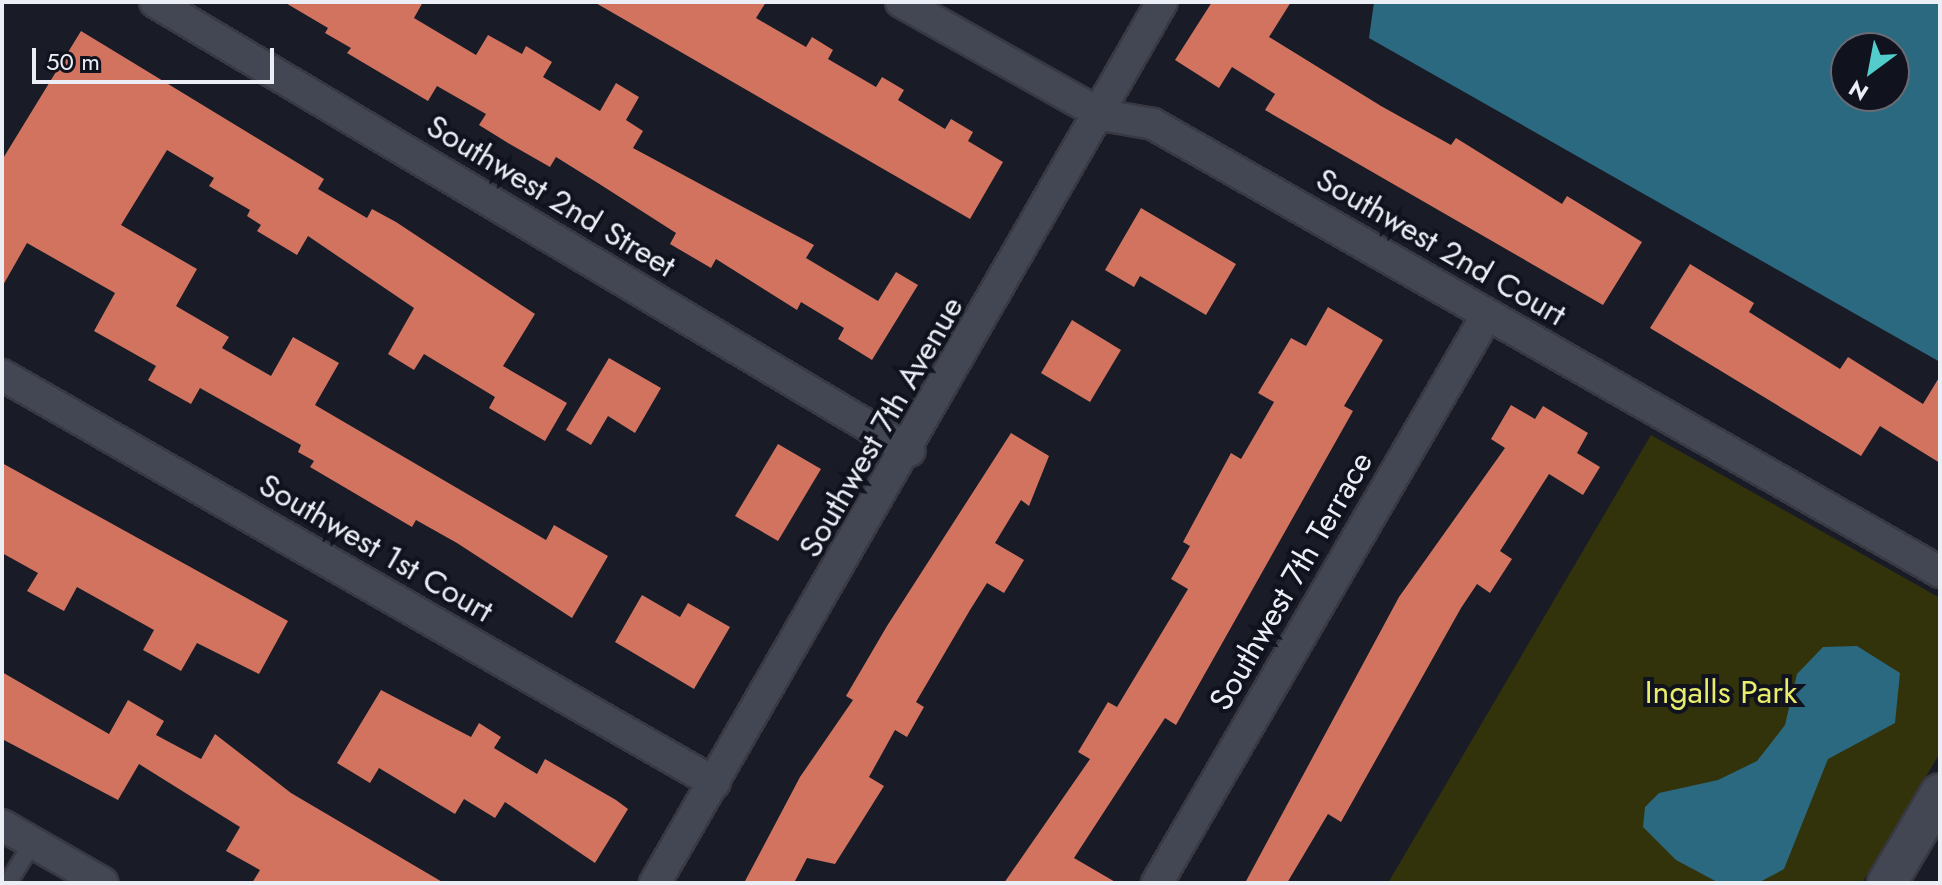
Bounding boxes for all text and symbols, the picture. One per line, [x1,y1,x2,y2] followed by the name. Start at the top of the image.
[36,32,278,82] scale bar
[1830,32,1910,112] north arrow
[46,44,100,79] text: 50 m
[1842,72,1874,109] text: N
[420,107,682,285] street label: Southwest 2nd Street
[1309,160,1573,334] street label: Southwest 2nd Court
[791,290,971,564] street label: Southwest 7th Avenue
[1201,445,1381,717] street label: Southwest 7th Terrace
[252,466,500,630] street label: Southwest 1st Court
[1645,673,1797,711] park label: Ingalls Park

